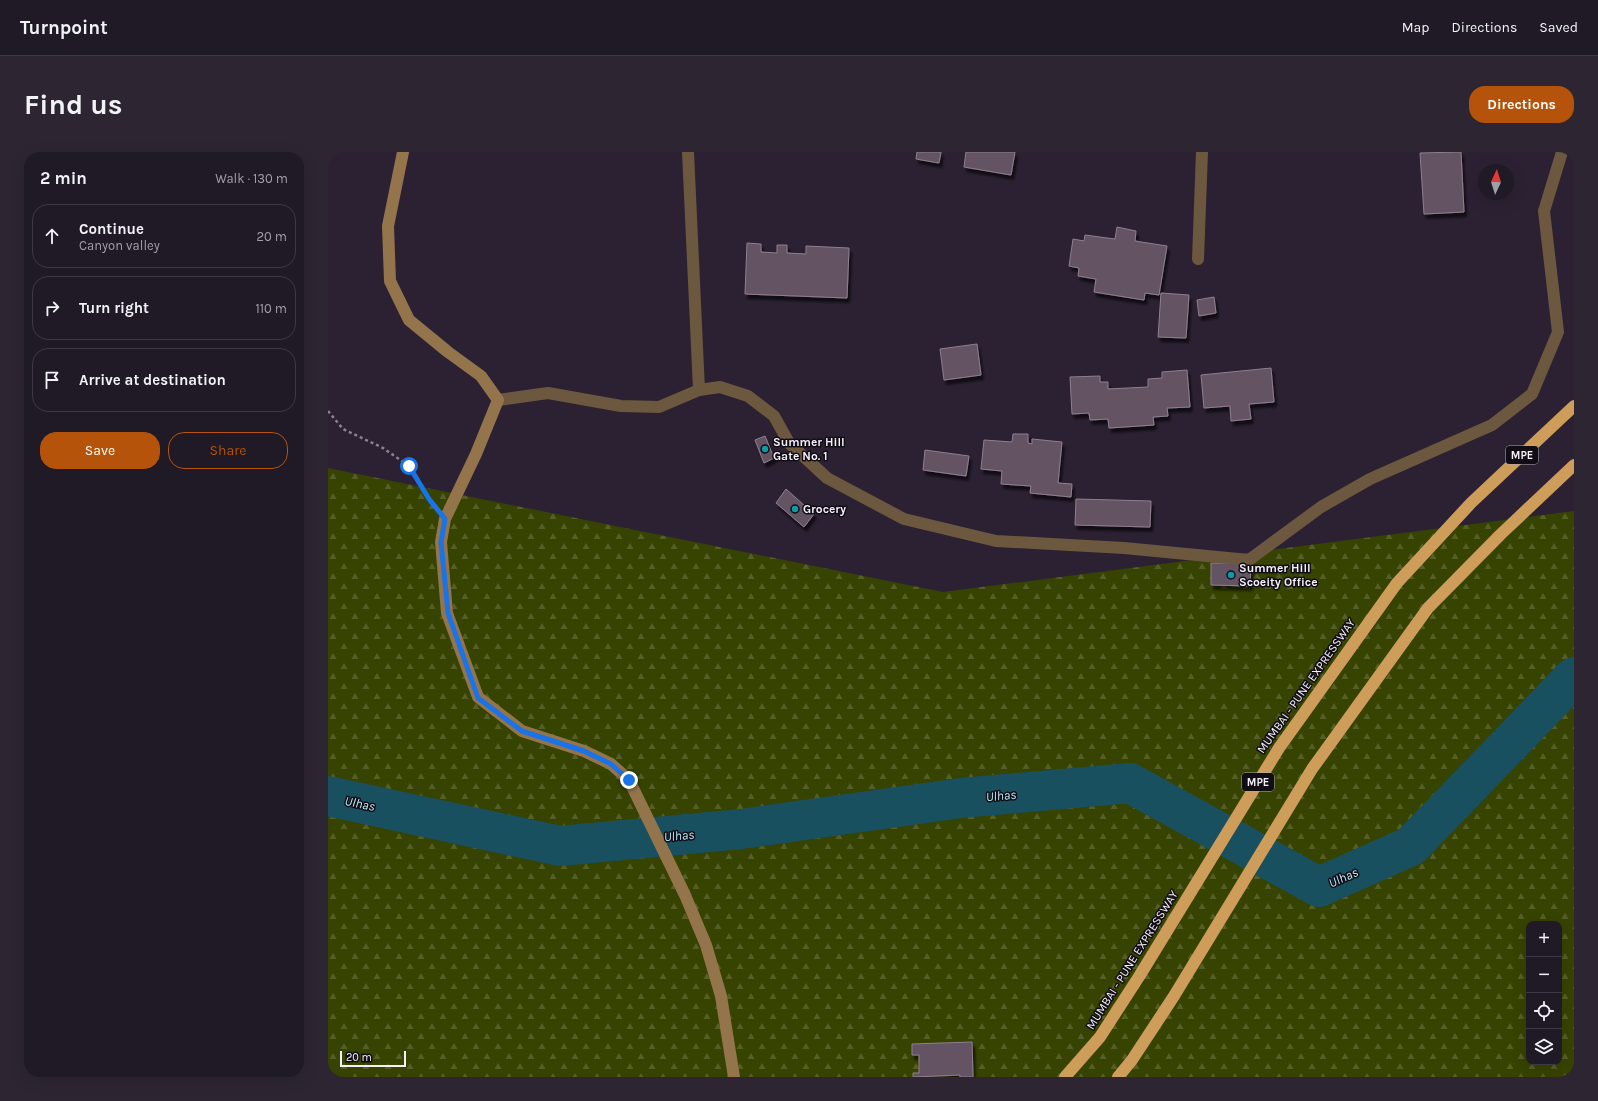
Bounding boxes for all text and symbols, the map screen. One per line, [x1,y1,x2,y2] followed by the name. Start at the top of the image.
[20,17,108,39] text: Turnpoint
[1402,19,1430,36] text: Map
[1452,19,1517,36] text: Directions
[1539,19,1578,36] text: Saved
[1469,86,1574,123] button: Directions
[24,88,123,121] text: Find us
[1478,164,1514,200] north arrow
[40,168,87,188] text: 2 min
[215,171,288,186] text: Walk · 130 m
[79,220,144,238] text: Continue
[41,225,63,247] icon: ahead
[257,229,287,244] text: 20 m
[79,238,160,253] text: Canyon valley
[41,297,63,319] icon: right
[79,299,149,317] text: Turn right
[255,301,287,316] text: 110 m
[41,369,63,391] icon: arrive
[79,371,226,389] text: Arrive at destination
[40,432,160,469] button: Save
[168,432,288,469] button: Share
[773,435,845,463] place label: Summer Hill Gate No. 1
[760,444,770,454] marker: Summer Hill Gate No. 1
[1506,446,1538,464] road number: MPE
[400,457,418,475] route start
[803,502,846,516] place label: Grocery
[790,504,800,514] marker: Grocery
[1239,561,1318,589] place label: Summer Hill Scoeity Office
[1226,570,1236,580] marker: Summer Hill Scoeity Office
[1254,616,1358,756] street label: MUMBAI - PUNE EXPRESSWAY
[620,771,638,789] route end
[1242,773,1274,791] road number: MPE
[985,787,1017,804] water label: Ulhas
[343,793,376,814] water label: Ulhas
[663,827,695,844] water label: Ulhas
[1326,864,1360,891] water label: Ulhas
[1083,888,1181,1032] street label: MUMBAI - PUNE EXPRESSWAY
[1526,921,1562,1065] map controls
[1526,921,1562,957] button: +
[1526,957,1562,993] button: −
[1526,993,1562,1029] button: locate
[1526,1029,1562,1065] button: layers
[340,1049,406,1068] scale bar
[346,1051,372,1064] text: 20 m

